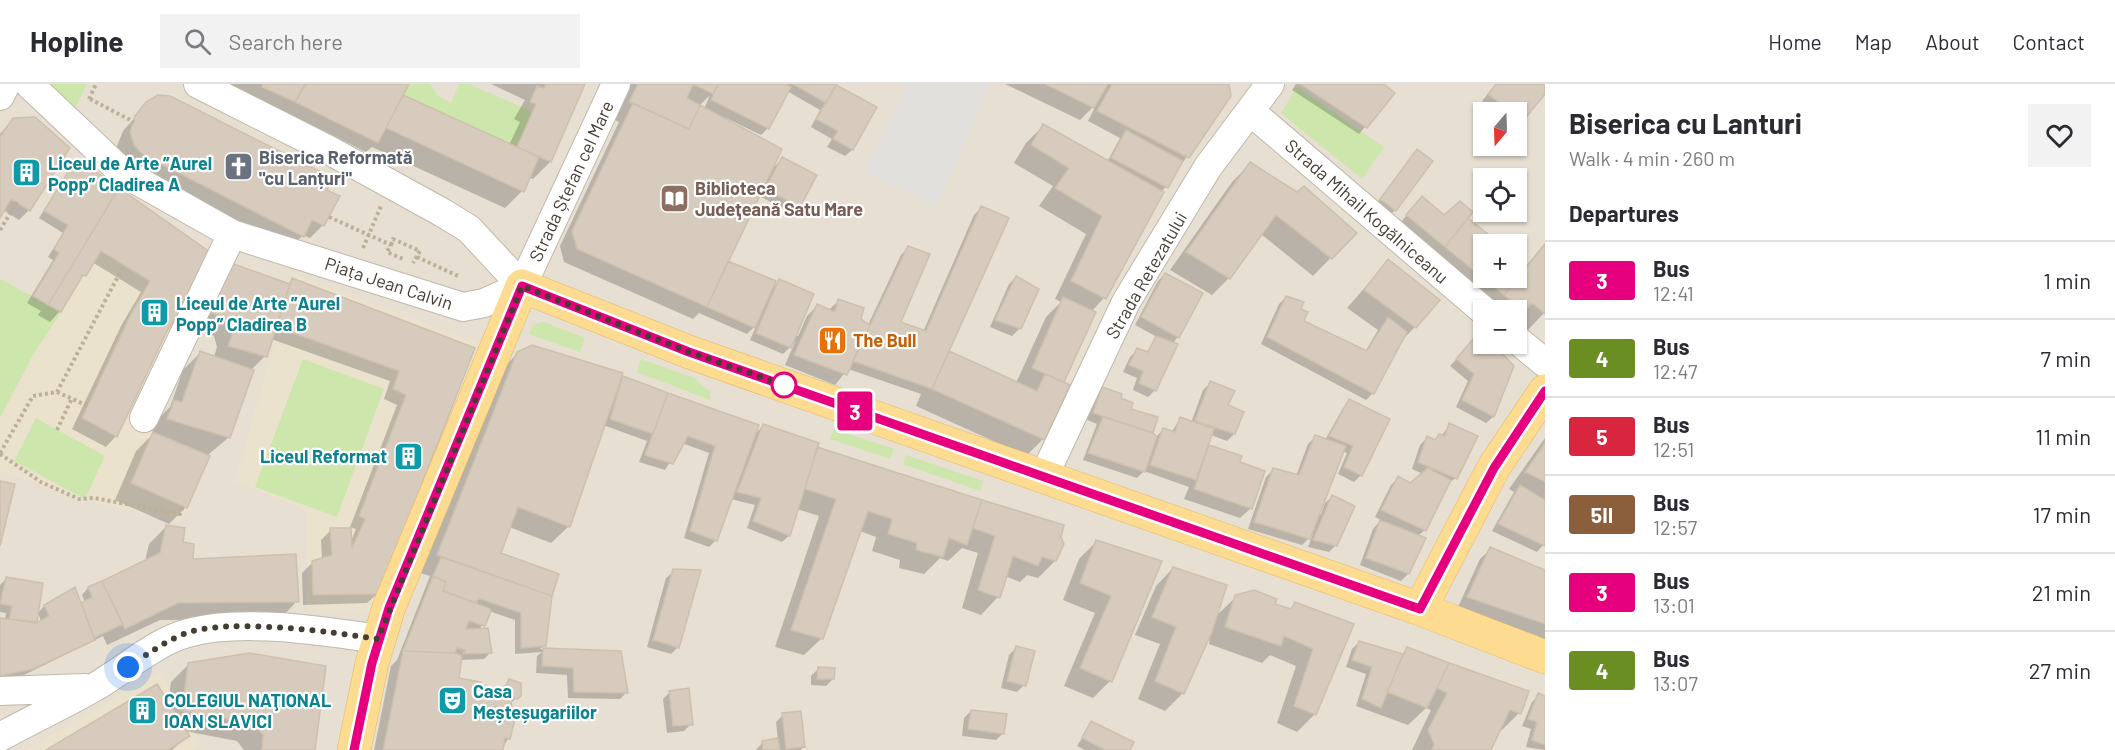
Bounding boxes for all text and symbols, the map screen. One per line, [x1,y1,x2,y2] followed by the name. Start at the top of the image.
[160,14,580,68] search box
[30,24,124,58] text: Hopline
[181,25,214,58] icon: search
[229,28,343,54] text: Search here
[1768,29,1822,54] text: Home
[1855,29,1892,54] text: Map
[1925,29,1980,54] text: About
[2013,29,2085,54] text: Contact
[524,97,618,265] street label: Strada Ștefan cel Mare
[1473,102,1527,156] north arrow
[1473,102,1527,354] map controls
[2028,104,2091,167] button: heart
[1569,106,1802,140] text: Biserica cu Lanturi
[1281,134,1453,288] street label: Strada Mihail Kogălniceanu
[259,146,412,189] place label: Biserica Reformată "cu Lanțuri"
[1569,146,1735,170] text: Walk · 4 min · 260 m
[222,151,254,183] church icon: Biserica Reformată "cu Lanțuri"
[48,152,212,195] place label: Liceul de Arte ”Aurel Popp” Cladirea A
[11,157,43,189] building icon: Liceul de Arte ”Aurel Popp” Cladirea A
[1473,168,1527,222] button: locate
[695,177,863,220] place label: Biblioteca Judeţeană Satu Mare
[658,182,690,214] library icon: Biblioteca Judeţeană Satu Mare
[1569,200,1679,226] text: Departures
[1101,207,1191,343] street label: Strada Retezatului
[1473,234,1527,288] button: +
[322,252,456,314] street label: Piața Jean Calvin
[1653,255,1690,281] text: Bus
[2043,267,2091,293] text: 1 min
[1596,268,1608,293] text: 3
[1653,281,1694,305] text: 12:41
[176,292,340,335] place label: Liceul de Arte ”Aurel Popp” Cladirea B
[139,297,171,329] building icon: Liceul de Arte ”Aurel Popp” Cladirea B
[1473,300,1527,354] button: −
[816,324,848,356] restaurant icon: The Bull
[853,329,916,351] place label: The Bull
[1653,333,1690,359] text: Bus
[2041,345,2091,371] text: 7 min
[1596,346,1608,371] text: 4
[1653,359,1697,383] text: 12:47
[771,372,797,398] unlabelled marker
[836,392,874,430] line badge: 3
[849,399,861,424] text: 3
[1653,411,1690,437] text: Bus
[2035,423,2091,449] text: 11 min
[1596,424,1608,449] text: 5
[1653,437,1694,461] text: 12:51
[392,440,424,472] building icon: Liceul Reformat
[260,445,387,467] place label: Liceul Reformat
[1653,489,1690,515] text: Bus
[2033,501,2091,527] text: 17 min
[1591,502,1613,527] text: 5II
[1653,515,1697,539] text: 12:57
[1653,567,1690,593] text: Bus
[2032,579,2091,605] text: 21 min
[1596,580,1608,605] text: 3
[1653,593,1695,617] text: 13:01
[1653,645,1690,671] text: Bus
[113,652,143,682] your location
[2029,657,2091,683] text: 27 min
[1596,658,1608,683] text: 4
[1653,671,1698,695] text: 13:07
[473,680,597,723] place label: Casa Meșteșugariilor
[436,685,468,717] theatre icon: Casa Meșteșugariilor
[164,689,331,732] place label: COLEGIUL NAŢIONAL IOAN SLAVICI
[127,694,159,726] building icon: COLEGIUL NAŢIONAL IOAN SLAVICI

